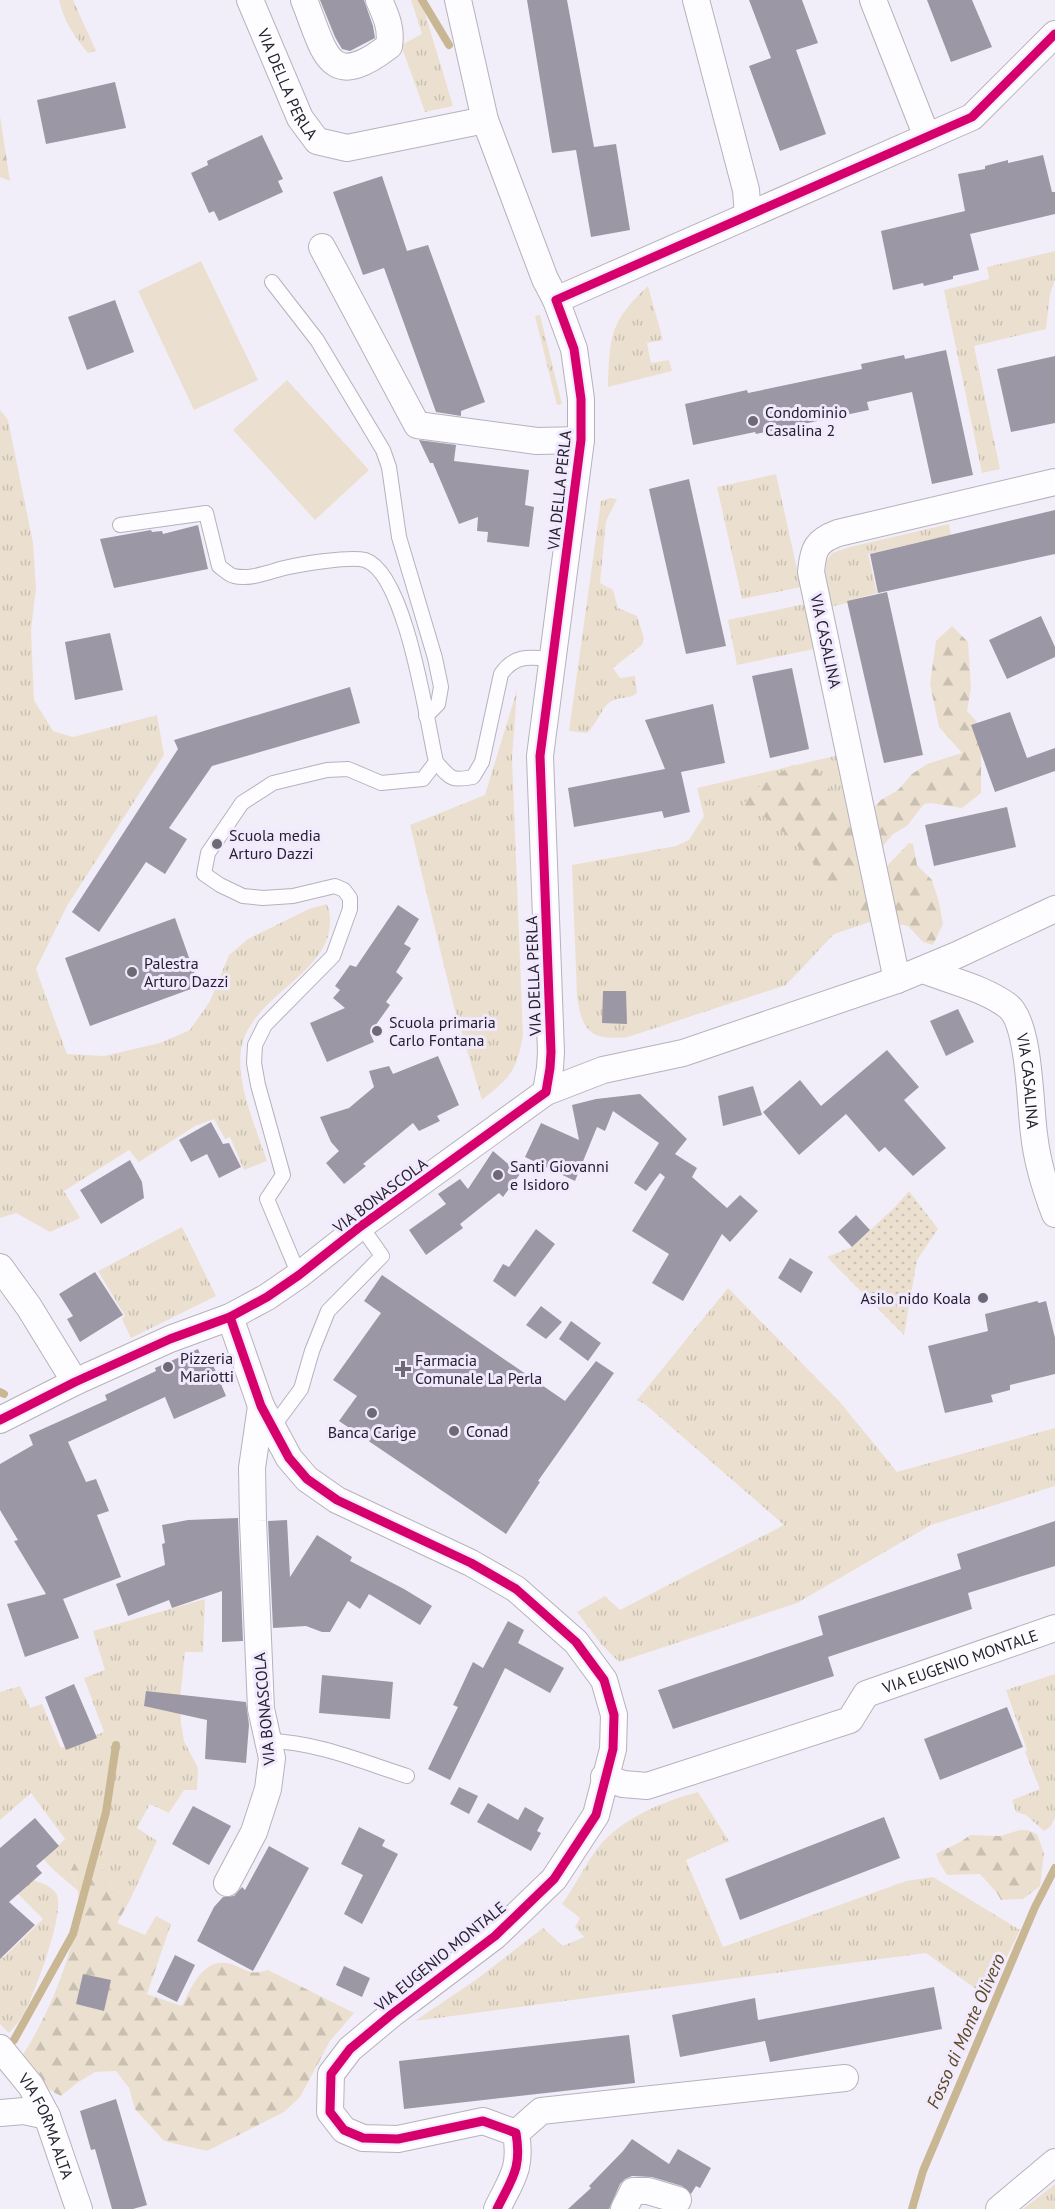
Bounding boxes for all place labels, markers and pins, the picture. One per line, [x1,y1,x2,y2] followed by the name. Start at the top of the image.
[765,402,847,440] place label: Condominio Casalina 2
[746,414,760,428] marker: Condominio Casalina 2
[229,825,321,863] place label: Scuola media Arturo Dazzi
[210,837,224,851] marker: Scuola media Arturo Dazzi
[144,953,229,991] place label: Palestra Arturo Dazzi
[125,965,139,979] marker: Palestra Arturo Dazzi
[389,1012,496,1050] place label: Scuola primaria Carlo Fontana
[370,1024,384,1038] marker: Scuola primaria Carlo Fontana
[510,1156,609,1194] place label: Santi Giovanni e Isidoro
[491,1168,505,1182] marker: Santi Giovanni e Isidoro
[860,1288,971,1308] place label: Asilo nido Koala
[976,1291,990,1305] marker: Asilo nido Koala
[180,1348,234,1386] place label: Pizzeria Mariotti
[415,1350,542,1388] place label: Farmacia Comunale La Perla
[161,1360,175,1374] marker: Pizzeria Mariotti
[396,1362,410,1376] marker: Farmacia Comunale La Perla
[365,1406,379,1420] marker: Banca Carige
[466,1421,508,1441] place label: Conad
[328,1422,416,1442] place label: Banca Carige
[447,1424,461,1438] marker: Conad

